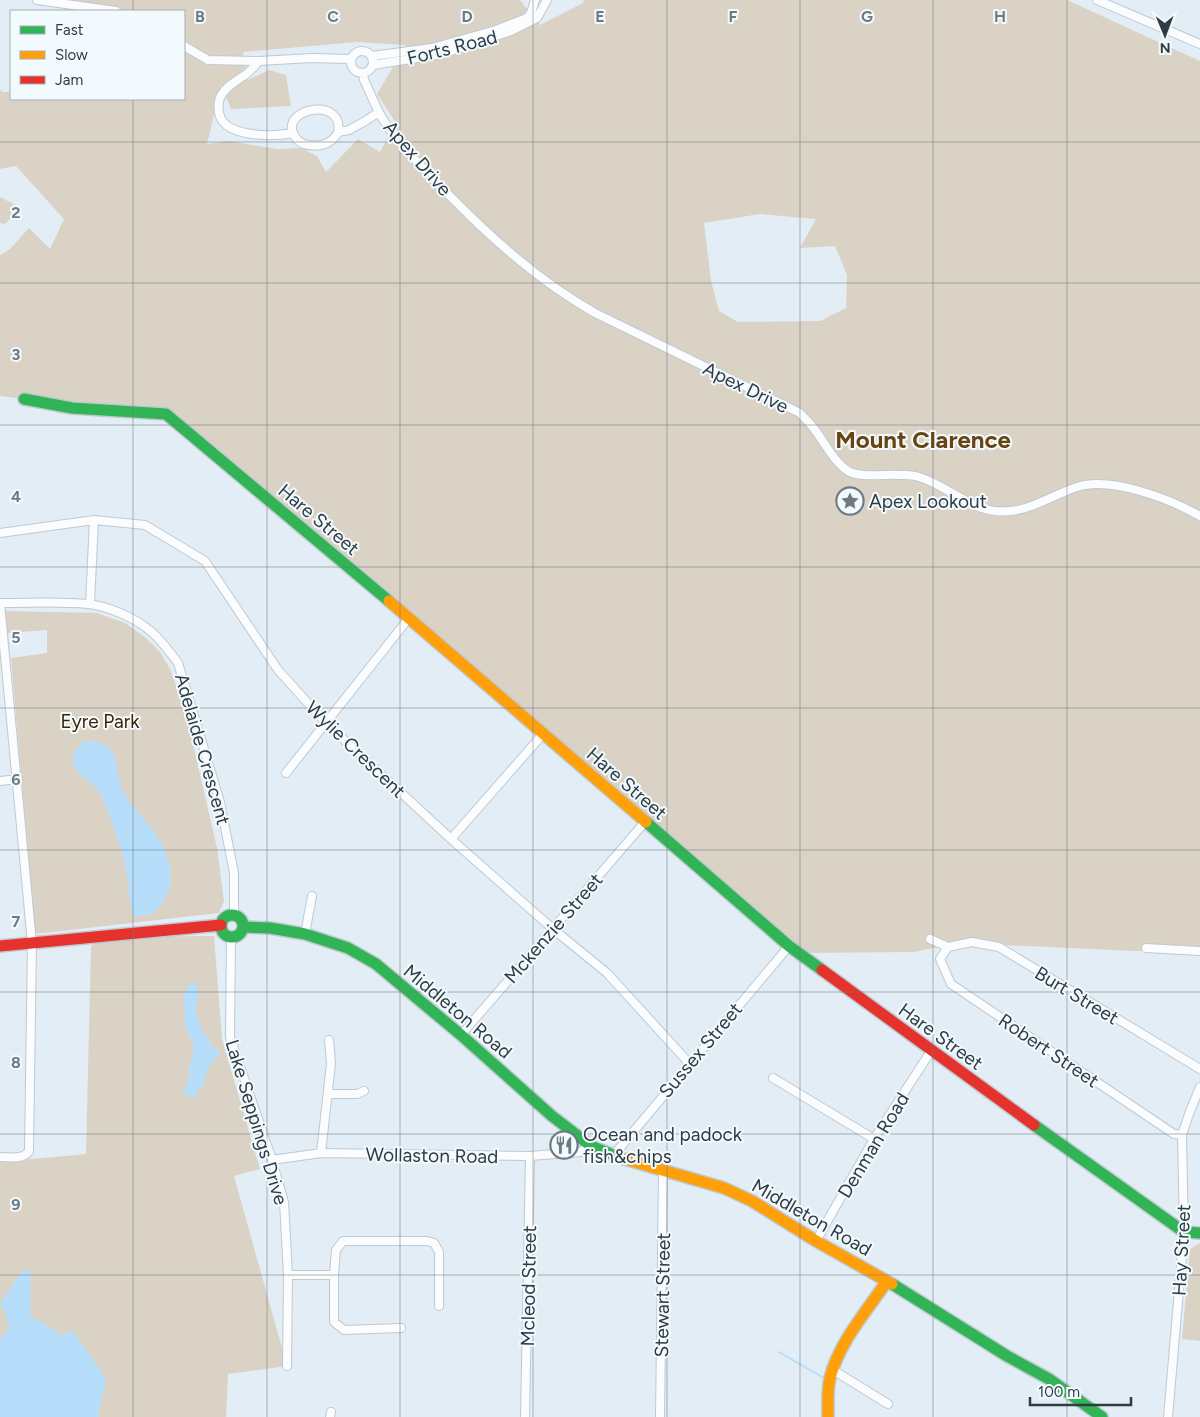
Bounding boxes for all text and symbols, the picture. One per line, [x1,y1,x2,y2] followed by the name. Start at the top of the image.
[195,7,205,26] text: B
[327,7,339,26] text: C
[461,7,473,26] text: D
[595,7,605,26] text: E
[729,7,738,26] text: F
[861,7,873,26] text: G
[994,7,1006,26] text: H
[10,10,185,100] legend
[1140,10,1190,60] north arrow
[55,21,84,39] text: Fast
[405,25,500,70] street label: Forts Road
[1160,39,1171,56] text: N
[55,46,88,64] text: Slow
[55,71,83,89] text: Jam
[379,116,456,201] street label: Apex Drive
[11,203,21,222] text: 2
[12,345,21,364] text: 3
[699,357,792,418] street label: Apex Drive
[835,425,1011,454] district label: Mount Clarence
[273,479,364,560] street label: Hare Street
[835,486,865,516] place icon: Apex Lookout
[11,487,21,506] text: 4
[869,490,987,513] place label: Apex Lookout
[11,628,21,647] text: 5
[170,671,235,828] street label: Adelaide Crescent
[301,696,410,803] street label: Wylie Crescent
[61,710,140,733] park label: Eyre Park
[582,742,671,824] street label: Hare Street
[11,770,21,789] text: 6
[499,869,607,988] street label: Mckenzie Street
[12,912,21,931] text: 7
[399,959,517,1063] street label: Middleton Road
[1031,961,1123,1029] street label: Burt Street
[654,998,747,1103] street label: Sussex Street
[894,998,987,1075] street label: Hare Street
[994,1008,1103,1092] street label: Robert Street
[220,1037,293,1208] street label: Lake Seppings Drive
[11,1053,21,1072] text: 8
[833,1088,914,1202] street label: Denman Road
[583,1123,743,1168] place label: Ocean and padock fish&chips
[549,1130,579,1160] restaurant icon: Ocean and padock fish&chips
[366,1143,498,1168] street label: Wollaston Road
[748,1174,876,1261] street label: Middleton Road
[11,1195,21,1214] text: 9
[1168,1204,1195,1296] street label: Hay Street
[516,1225,541,1347] street label: Mcleod Street
[650,1232,675,1358] street label: Stewart Street
[1030,1374,1131,1406] scale bar
[1038,1383,1080,1401] text: 100 m

